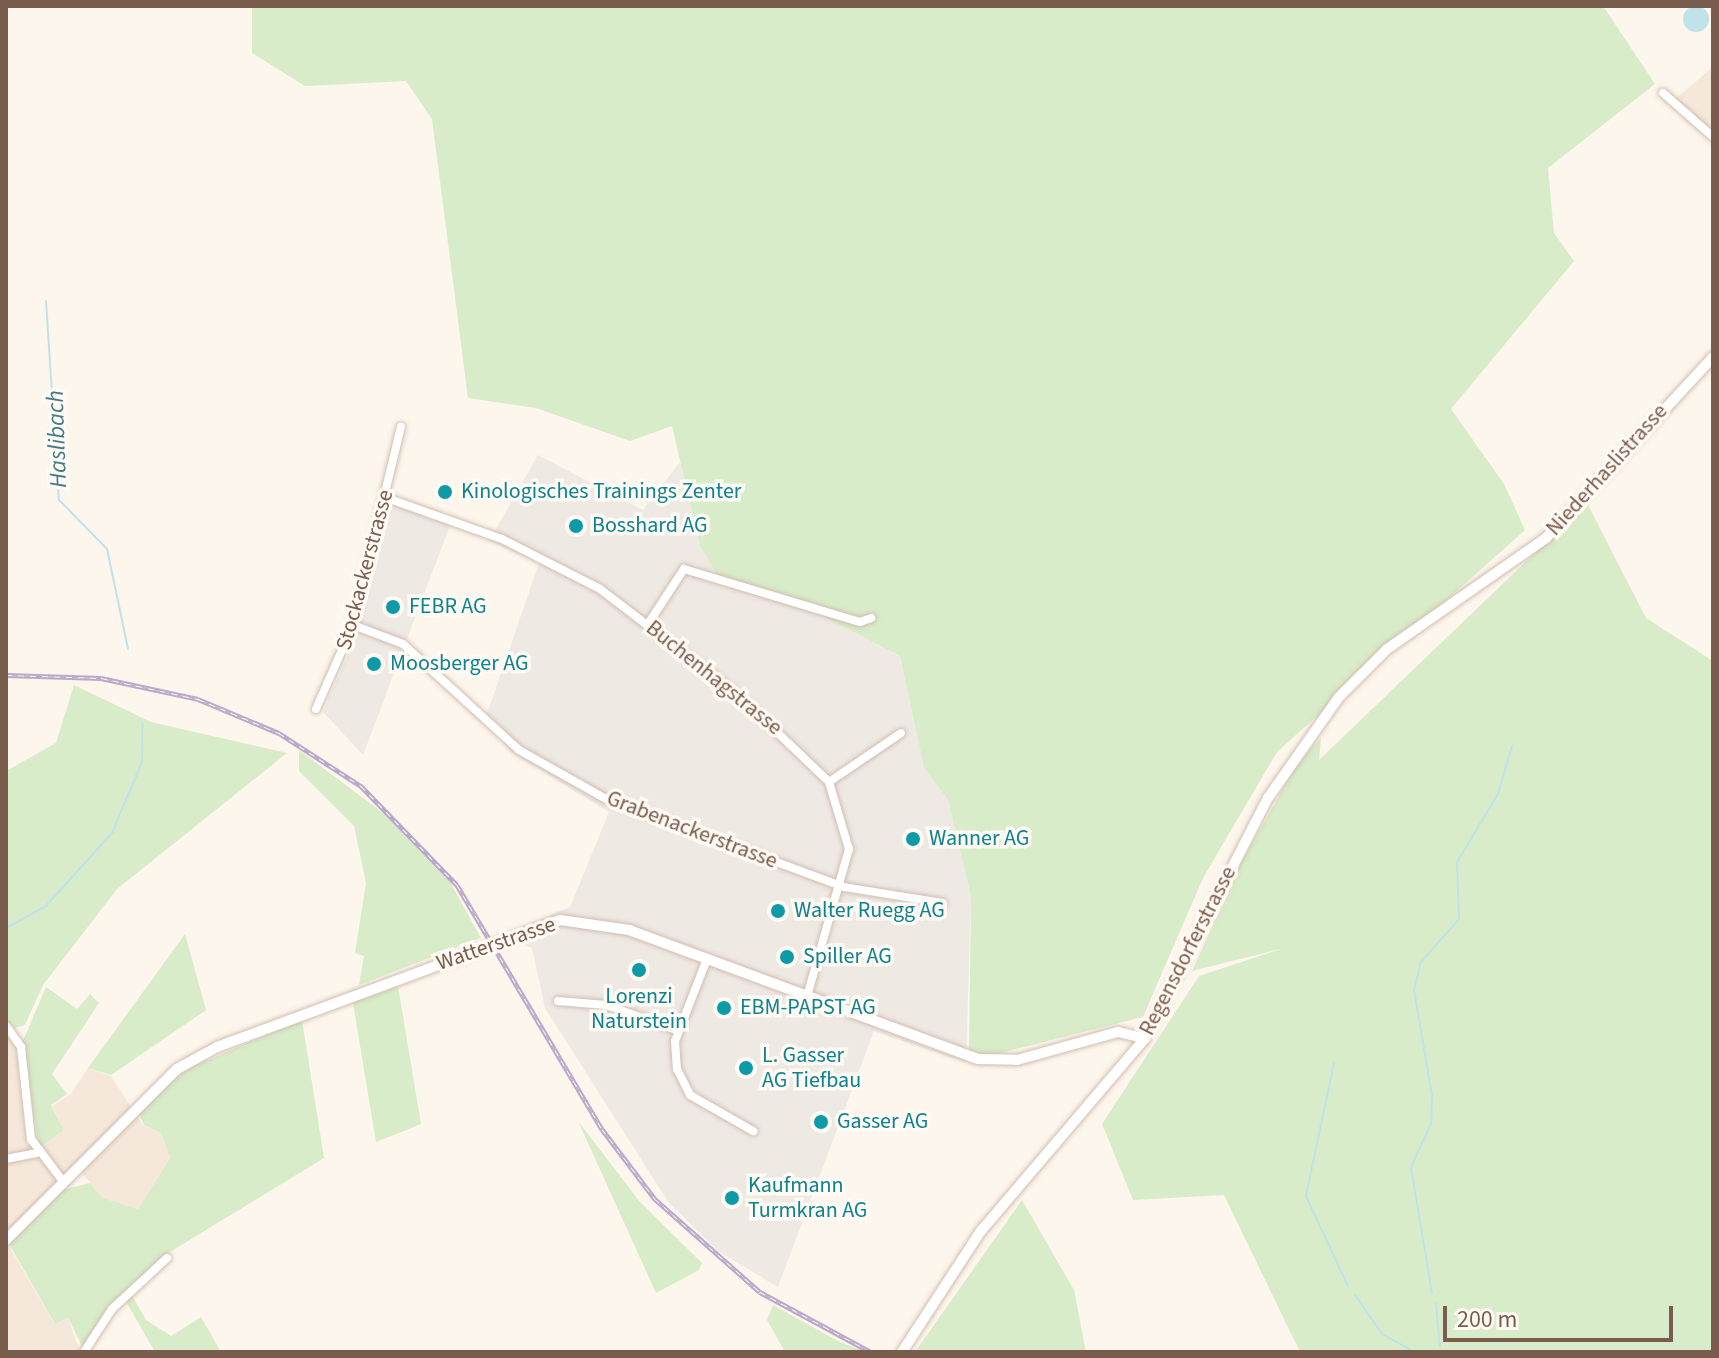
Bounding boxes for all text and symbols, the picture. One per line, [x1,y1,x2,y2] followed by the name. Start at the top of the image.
[41,390,73,488] water label: Haslibach
[1541,399,1673,541] street label: Niederhaslistrasse
[461,479,741,505] place label: Kinologisches Trainings Zenter
[436,483,454,501] marker: Kinologisches Trainings Zenter
[331,487,399,653] street label: Stockackerstrasse
[592,513,708,539] place label: Bosshard AG
[567,517,585,535] marker: Bosshard AG
[409,594,487,620] place label: FEBR AG
[384,598,402,616] marker: FEBR AG
[641,615,787,741] street label: Buchenhagstrasse
[390,651,529,677] place label: Moosberger AG
[365,655,383,673] marker: Moosberger AG
[603,785,781,875] street label: Grabenackerstrasse
[929,826,1029,852] place label: Wanner AG
[904,830,922,848] marker: Wanner AG
[1134,862,1242,1040] street label: Regensdorferstrasse
[794,898,945,924] place label: Walter Ruegg AG
[769,902,787,920] marker: Walter Ruegg AG
[433,911,559,977] street label: Watterstrasse
[803,944,892,970] place label: Spiller AG
[778,948,796,966] marker: Spiller AG
[630,961,648,979] marker: Lorenzi Naturstein
[591,983,687,1034] place label: Lorenzi Naturstein
[740,995,876,1021] place label: EBM-PAPST AG
[715,999,733,1017] marker: EBM-PAPST AG
[762,1042,861,1094] place label: L. Gasser AG Tiefbau
[737,1059,755,1077] marker: L. Gasser AG Tiefbau
[837,1109,928,1135] place label: Gasser AG
[812,1113,830,1131] marker: Gasser AG
[748,1172,867,1224] place label: Kaufmann Turmkran AG
[723,1189,741,1207] marker: Kaufmann Turmkran AG
[1447,1290,1677,1340] scale bar
[1457,1302,1517,1337] text: 200 m

